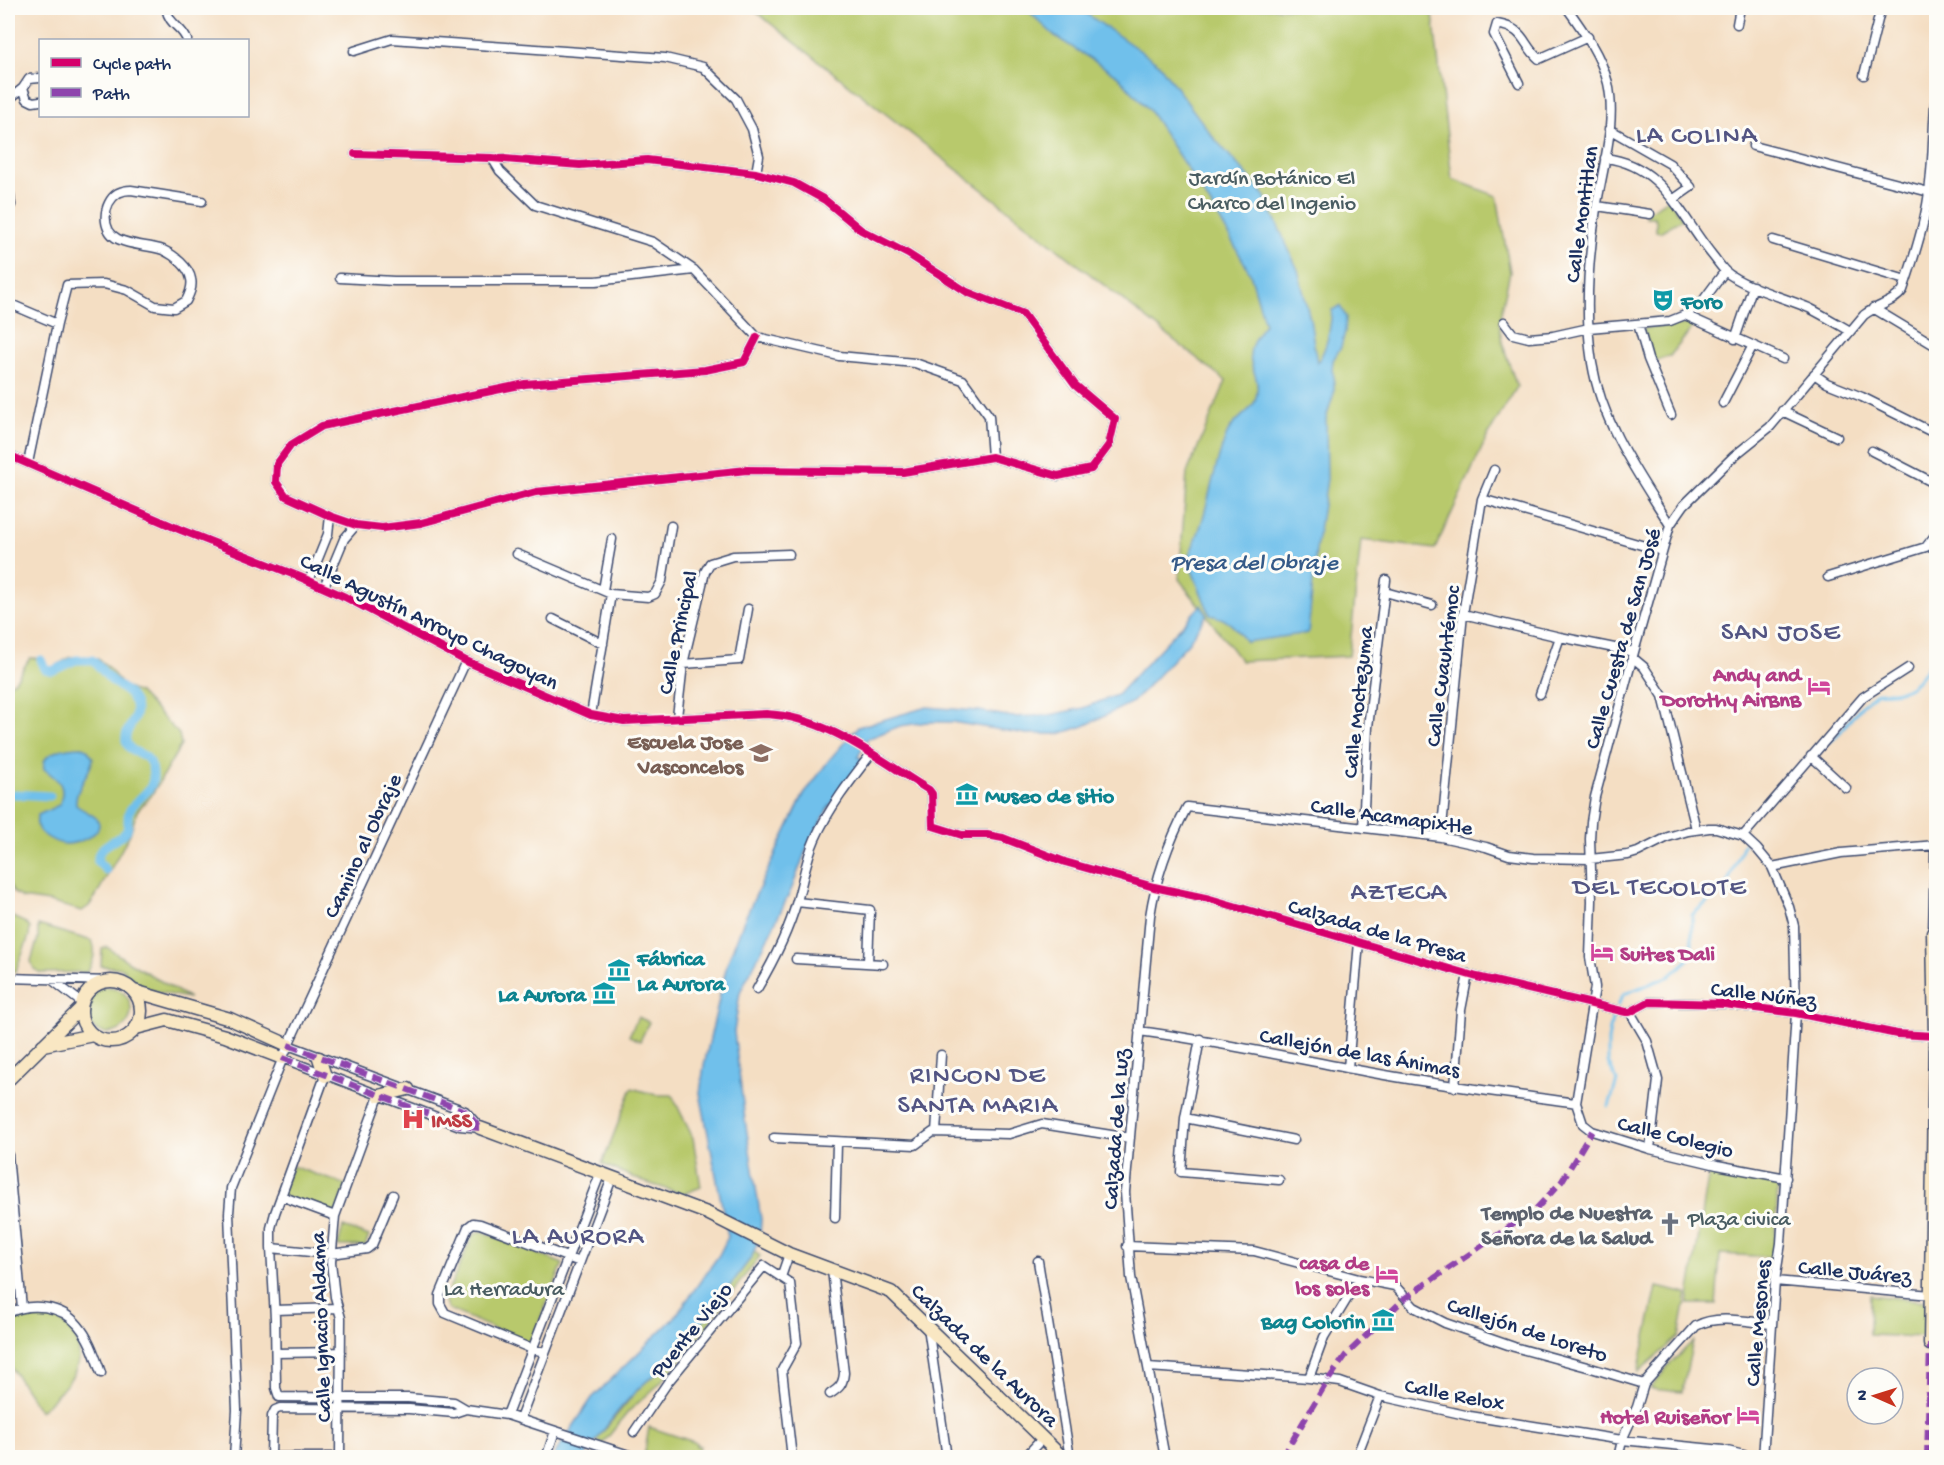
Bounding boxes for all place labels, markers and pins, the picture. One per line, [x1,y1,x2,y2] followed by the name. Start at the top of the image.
[1650,287,1676,313] theatre icon: Foro
[1680,291,1723,317] place label: Foro
[1659,664,1803,715] place label: Andy and Dorothy AirBnB
[1806,673,1832,699] hotel icon: Andy and Dorothy AirBnB
[627,731,745,782] place label: Escuela Jose Vasconcelos
[748,740,774,766] school or university icon: Escuela Jose Vasconcelos
[954,781,980,807] museum icon: Museo de sitio
[985,785,1115,811] place label: Museo de sitio
[1589,939,1615,965] hotel icon: Suites Dali
[1620,943,1715,969] place label: Suites Dali
[636,948,727,999] place label: Fábrica La Aurora
[606,957,632,983] museum icon: Fábrica La Aurora
[591,980,617,1006] museum icon: La Aurora
[498,984,588,1010] place label: La Aurora
[400,1106,426,1132] hospital icon: IMSS
[431,1110,473,1136] place label: IMSS
[1480,1202,1654,1253] place label: Templo de Nuestra Señora de la Salud
[1657,1211,1683,1237] church icon: Templo de Nuestra Señora de la Salud
[1295,1252,1371,1303] place label: casa de los soles
[1374,1261,1400,1287] hotel icon: casa de los soles
[1370,1307,1396,1333] museum icon: Bag Colorin
[1260,1311,1366,1337] place label: Bag Colorin
[1735,1402,1761,1428] hotel icon: Hotel Ruiseñor
[1600,1406,1732,1432] place label: Hotel Ruiseñor

